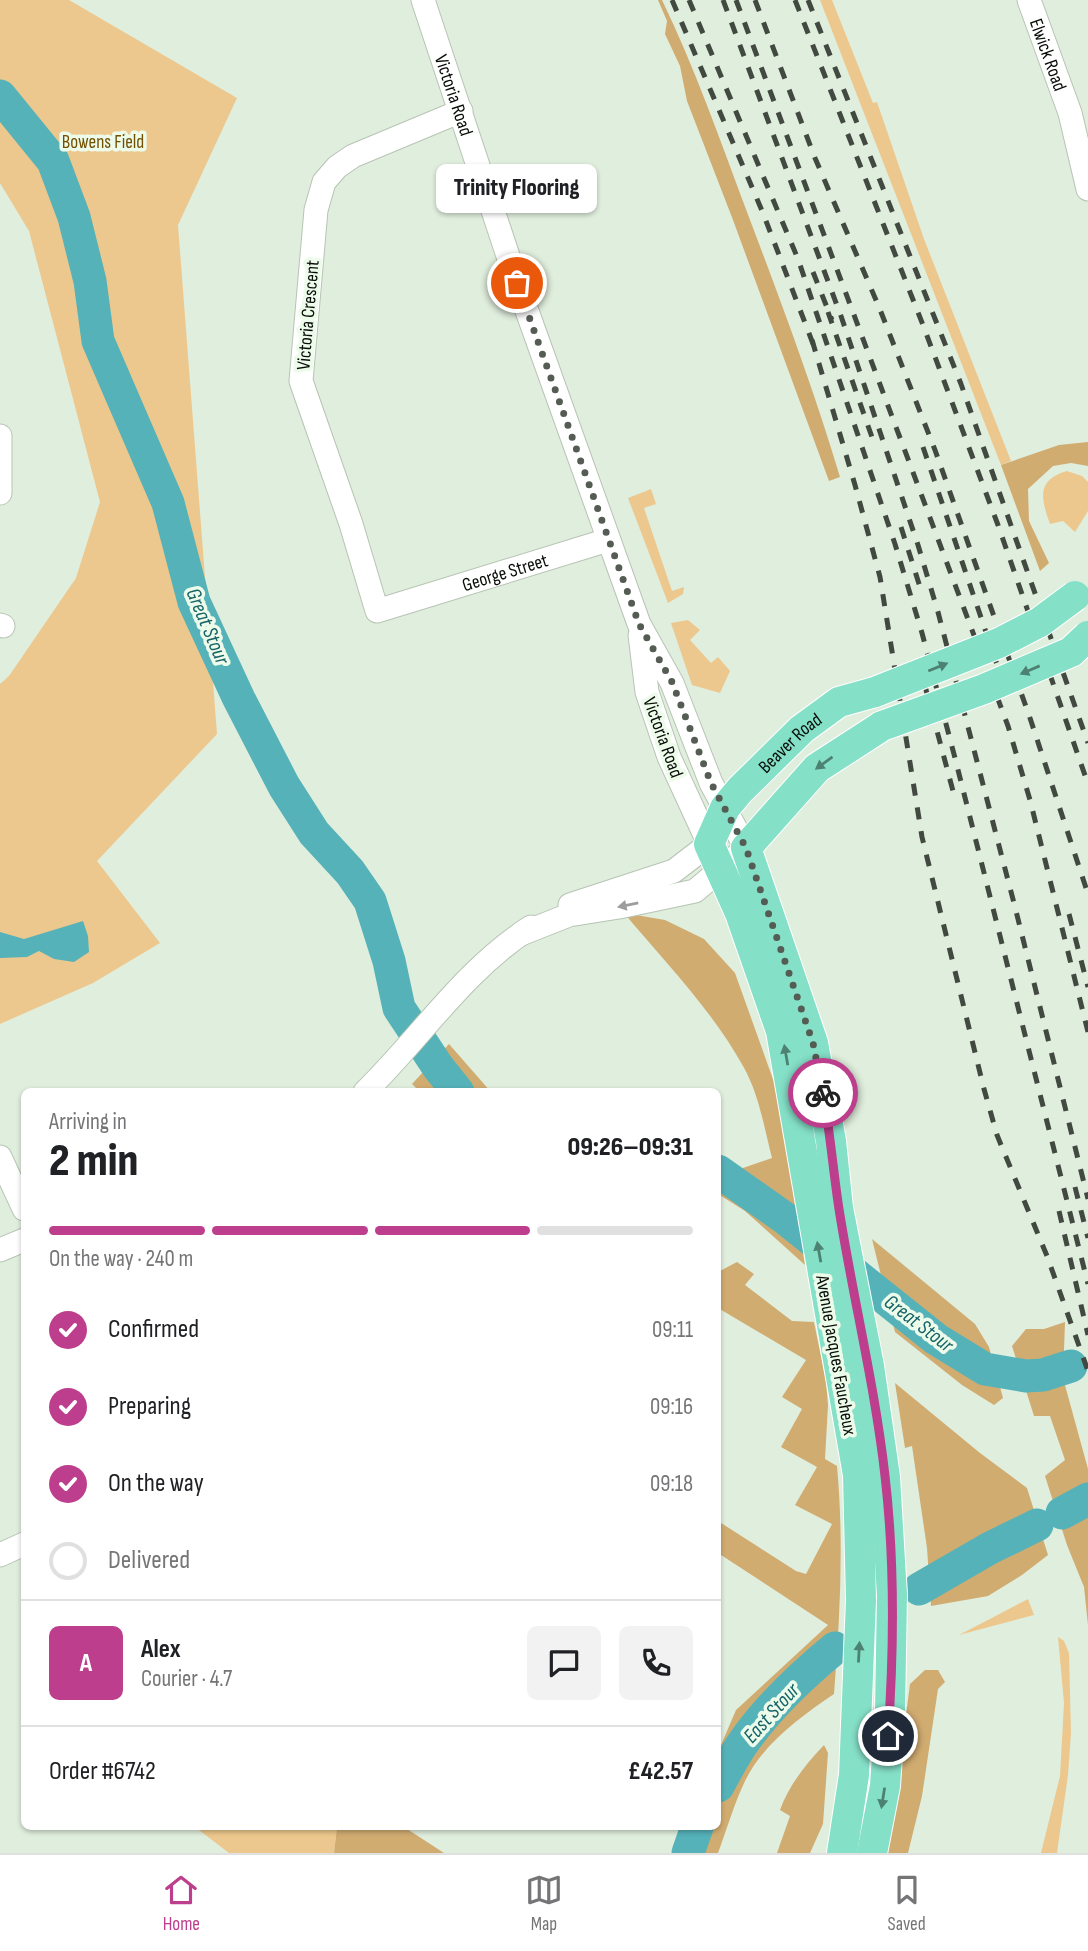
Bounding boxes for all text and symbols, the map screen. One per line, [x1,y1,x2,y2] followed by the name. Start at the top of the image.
[1024,16,1071,94] street label: Elwick Road
[429,52,477,139] street label: Victoria Road
[62,131,144,154] park label: Bowens Field
[436,164,598,213] callout: Trinity Flooring
[454,174,579,202] text: Trinity Flooring
[487,253,547,313] pin
[292,259,325,371] street label: Victoria Crescent
[498,264,536,302] icon: bag
[460,549,551,597] street label: George Street
[180,584,235,669] water label: Great Stour
[928,662,949,673] one-way arrow
[1019,665,1040,676] one-way arrow
[637,694,688,781] street label: Victoria Road
[754,708,827,778] street label: Beaver Road
[815,756,833,770] one-way arrow
[617,900,639,911] one-way arrow
[780,1044,791,1066] one-way arrow
[788,1058,858,1128] courier
[804,1074,842,1112] icon: bike
[49,1108,127,1136] text: Arriving in
[567,1132,693,1163] text: 09:26–09:31
[49,1134,138,1189] text: 2 min
[813,1241,824,1263] one-way arrow
[49,1245,193,1273] text: On the way · 240 m
[810,1272,861,1437] street label: Avenue Jacques Faucheux
[879,1289,959,1358] water label: Great Stour
[49,1311,87,1349] icon: check
[108,1314,199,1345] text: Confirmed
[652,1316,693,1344] text: 09:11
[49,1388,87,1426] icon: check
[108,1391,191,1422] text: Preparing
[650,1393,693,1421] text: 09:16
[49,1465,87,1503] icon: check
[108,1468,204,1499] text: On the way
[650,1470,693,1498] text: 09:18
[108,1545,190,1576] text: Delivered
[527,1626,601,1700] button: chat
[619,1626,693,1700] button: phone
[141,1634,181,1665] text: Alex
[854,1641,865,1663] one-way arrow
[80,1648,92,1679] text: A
[141,1665,232,1693] text: Courier · 4.7
[738,1677,805,1748] water label: East Stour
[858,1706,918,1766] pin
[869,1717,907,1755] icon: home
[49,1756,156,1787] text: Order #6742
[628,1756,693,1787] text: £42.57
[877,1787,888,1809] one-way arrow
[162,1871,200,1936] tab: Home
[525,1871,563,1936] tab: Map
[888,1871,926,1936] tab: Saved

